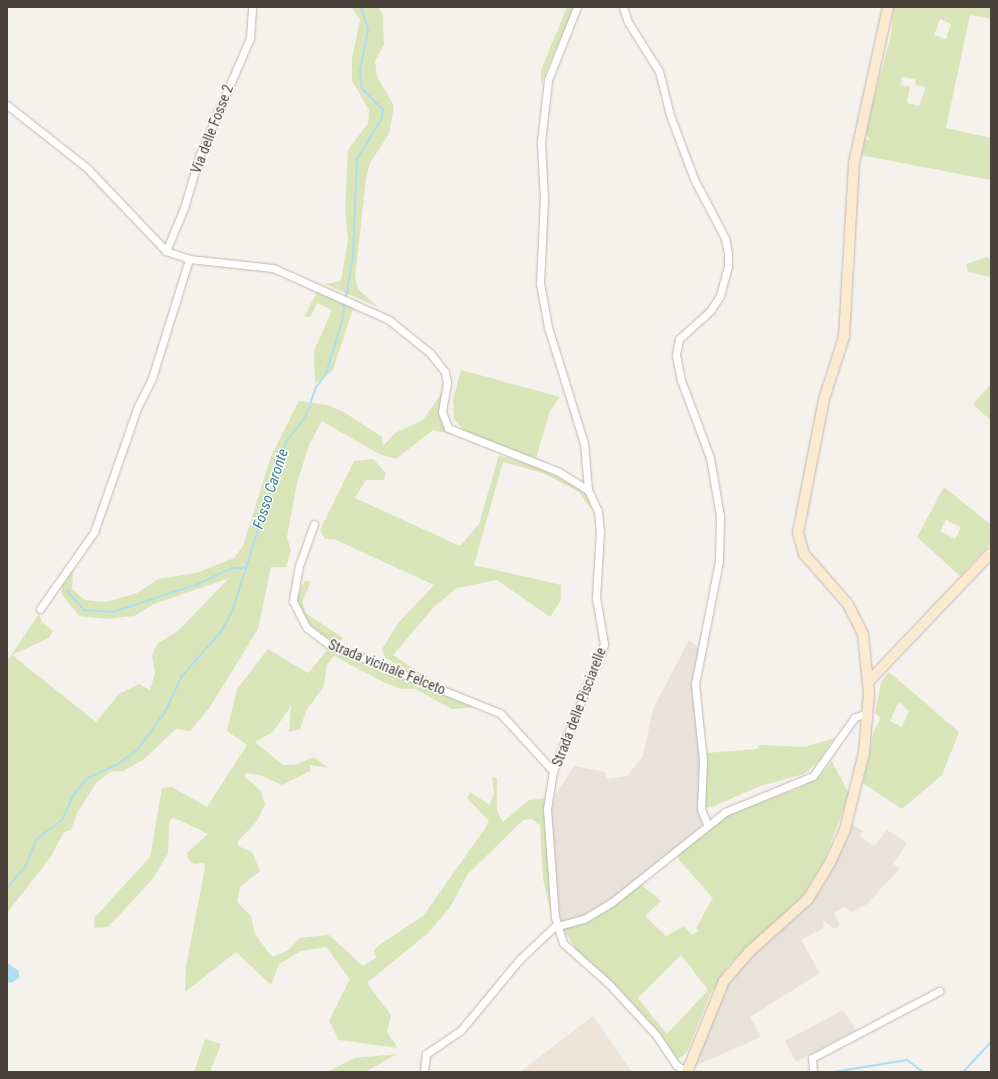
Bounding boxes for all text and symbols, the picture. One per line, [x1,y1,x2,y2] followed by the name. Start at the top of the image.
[187,82,237,176] street label: Via delle Fosse 2
[250,447,292,531] water label: Fosso Caronte
[326,636,448,698] street label: Strada vicinale Felceto
[549,645,609,769] street label: Strada delle Pisciarelle

